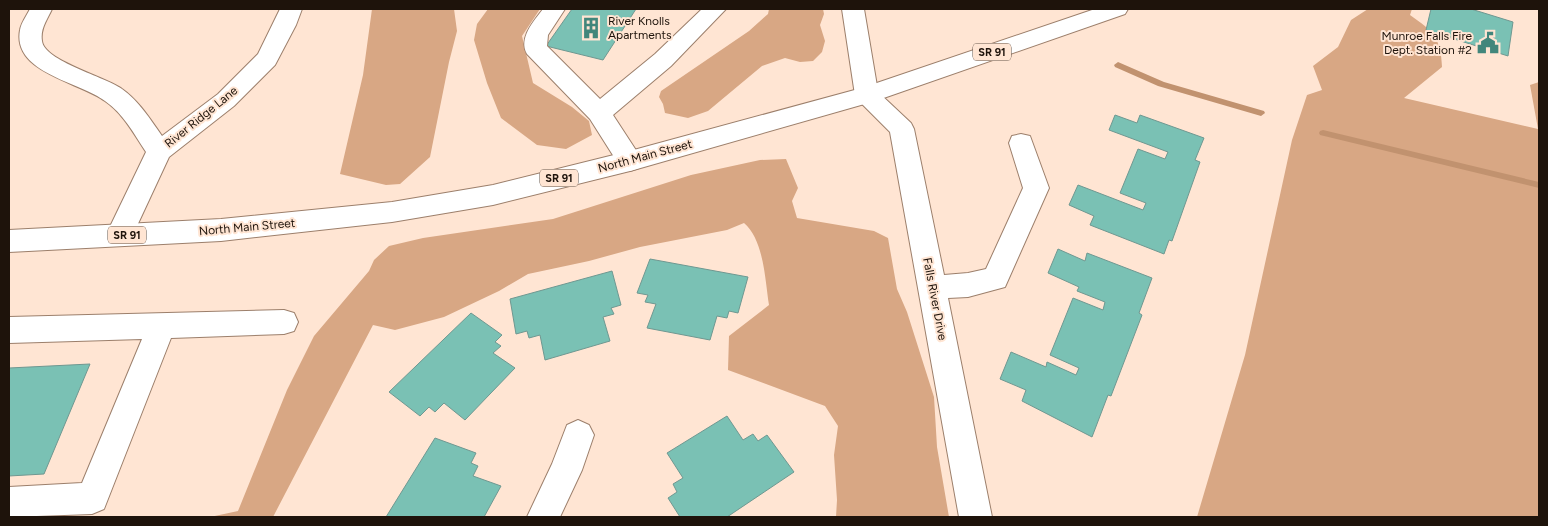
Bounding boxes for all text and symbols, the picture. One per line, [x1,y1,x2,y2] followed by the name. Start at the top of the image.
[608,14,672,42] place label: River Knolls Apartments
[578,15,604,41] building icon: River Knolls Apartments
[1382,29,1472,57] place label: Munroe Falls Fire Dept. Station #2
[1475,30,1501,56] public building icon: Munroe Falls Fire Dept. Station #2
[973,44,1011,61] road number: SR 91
[162,83,241,151] street label: River Ridge Lane
[596,137,694,175] street label: North Main Street
[540,170,578,187] road number: SR 91
[198,216,296,238] street label: North Main Street
[108,226,146,244] road number: SR 91
[920,256,950,342] street label: Falls River Drive

